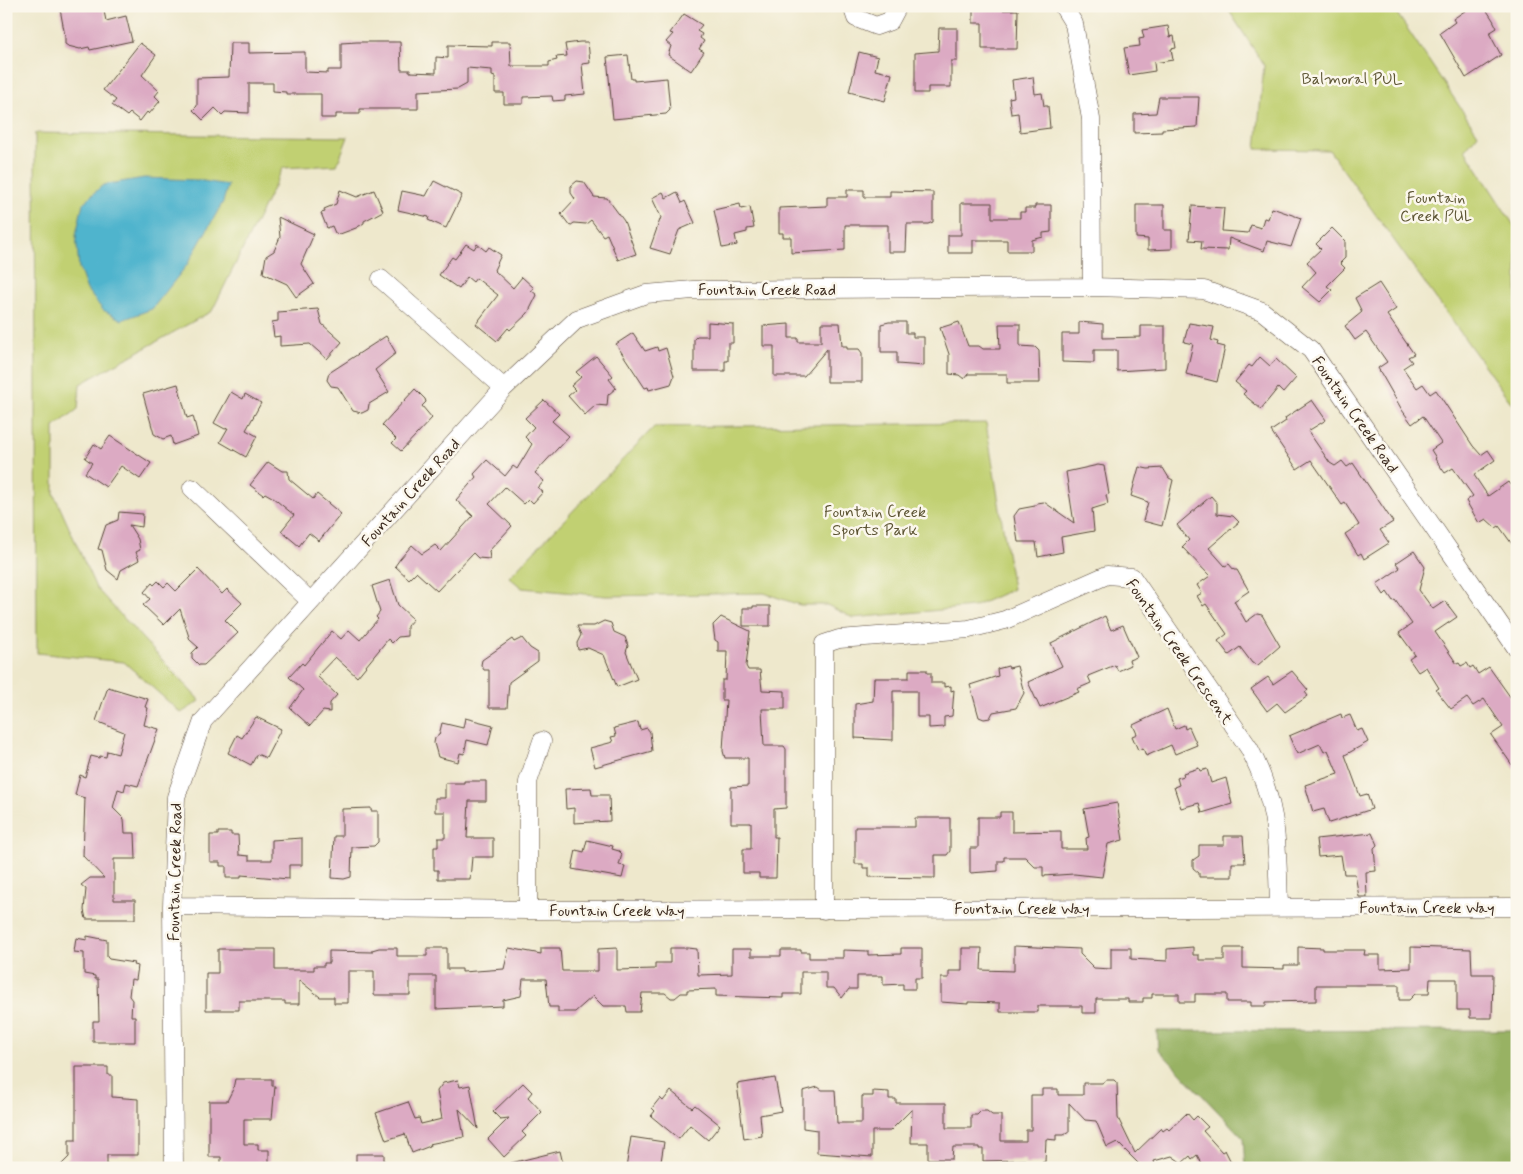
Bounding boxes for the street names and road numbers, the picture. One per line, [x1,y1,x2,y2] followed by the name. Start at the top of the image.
[698,280,836,301] street label: Fountain Creek Road
[1307,352,1403,478] street label: Fountain Creek Road
[357,435,465,551] street label: Fountain Creek Road
[1120,575,1237,729] street label: Fountain Creek Crescent
[164,803,187,941] street label: Fountain Creek Road
[1359,898,1495,919] street label: Fountain Creek Way
[954,899,1090,920] street label: Fountain Creek Way
[549,901,685,922] street label: Fountain Creek Way

